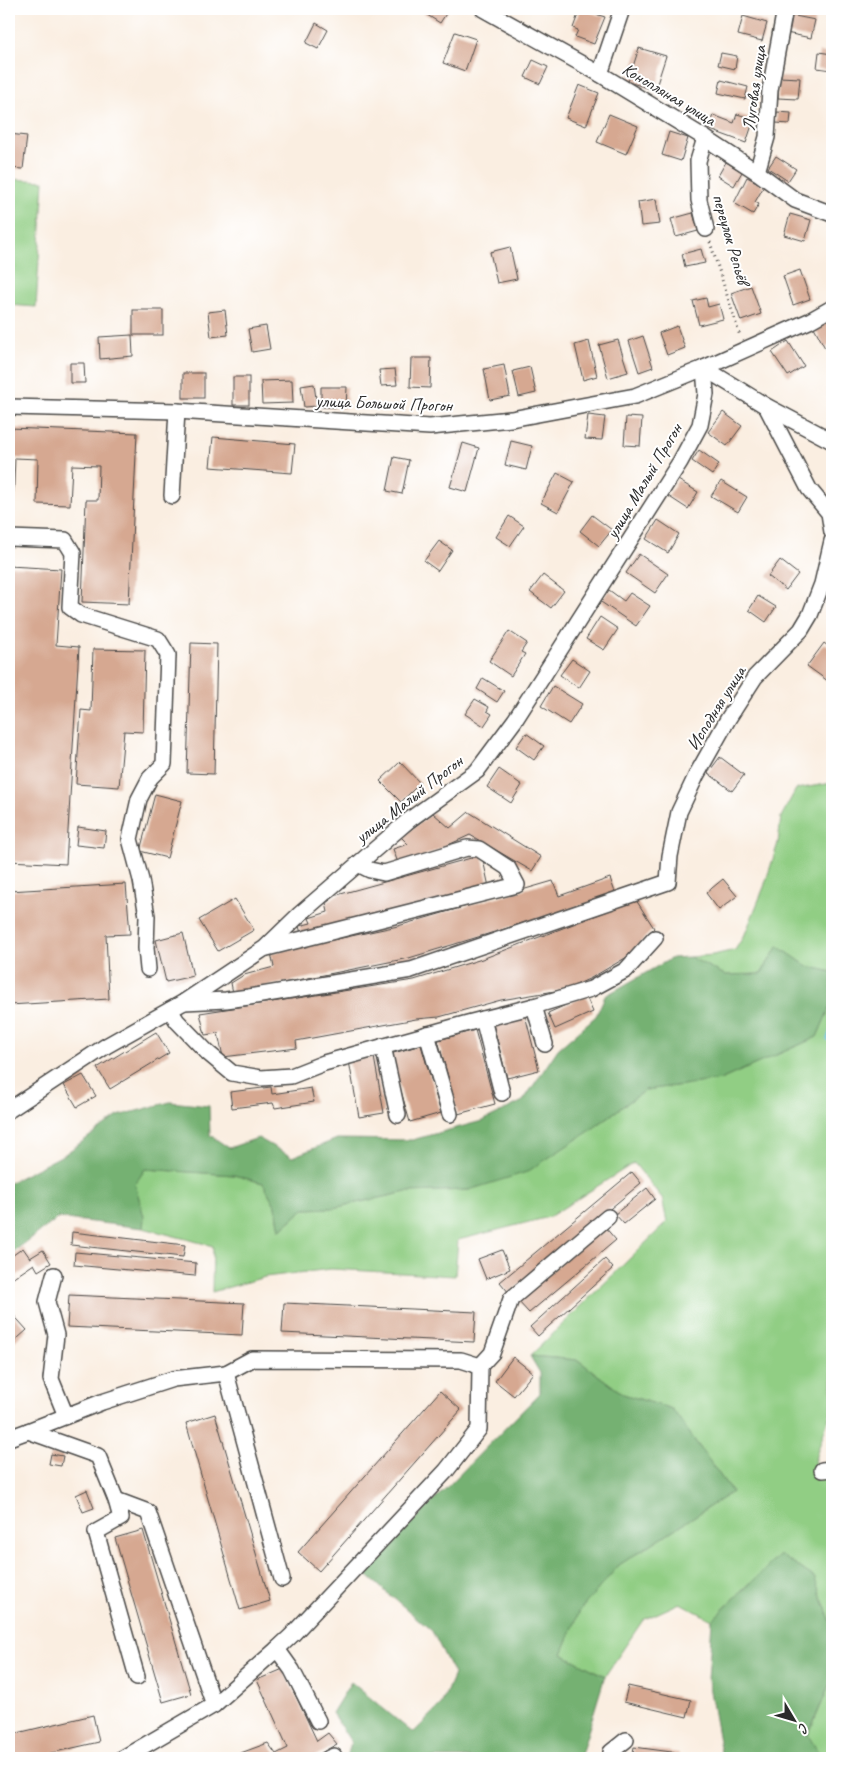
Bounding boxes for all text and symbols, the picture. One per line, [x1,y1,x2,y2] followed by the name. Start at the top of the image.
[737,43,771,132] street label: Луговая улица
[618,58,721,131] street label: Конопляная улица
[708,191,756,291] street label: переулок Репьёв
[314,390,454,416] street label: улица Большой Прогон
[600,418,688,543] street label: улица Малый Прогон
[682,661,751,754] street label: Исподняя улица
[350,749,468,848] street label: улица Малый Прогон
[768,1694,818,1744] north arrow
[794,1720,813,1737] text: С

